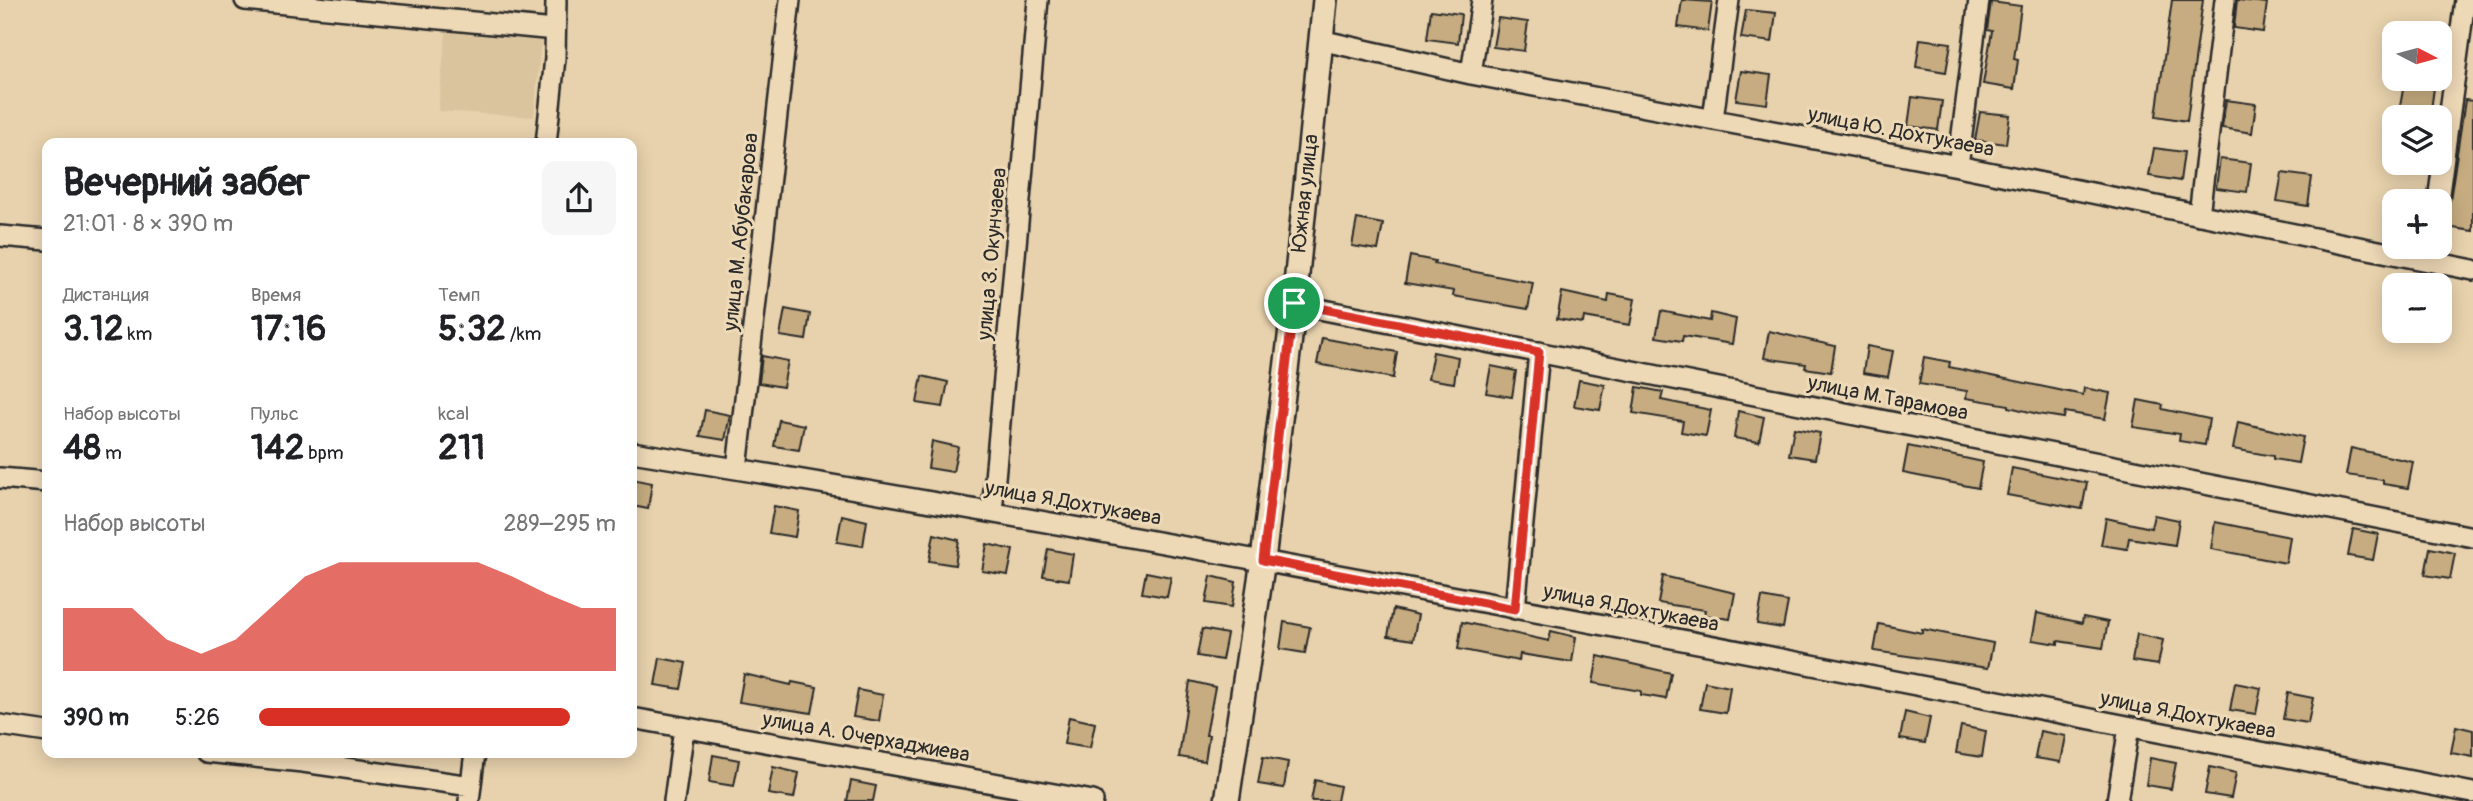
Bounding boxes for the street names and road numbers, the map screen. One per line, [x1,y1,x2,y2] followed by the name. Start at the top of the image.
[1805,101,1996,163] street label: улица Ю. Дохтукаева
[717,131,765,334] street label: улица М. Абубакарова
[1285,133,1325,253] street label: Южная улица
[971,167,1013,342] street label: улица З. Окунчаева
[1804,369,1971,427] street label: улица М.Тарамова
[982,474,1163,532] street label: улица Я.Дохтукаева
[1540,578,1721,638] street label: улица Я.Дохтукаева
[2097,685,2278,745] street label: улица Я.Дохтукаева
[759,705,972,769] street label: улица А. Очерхаджиева

